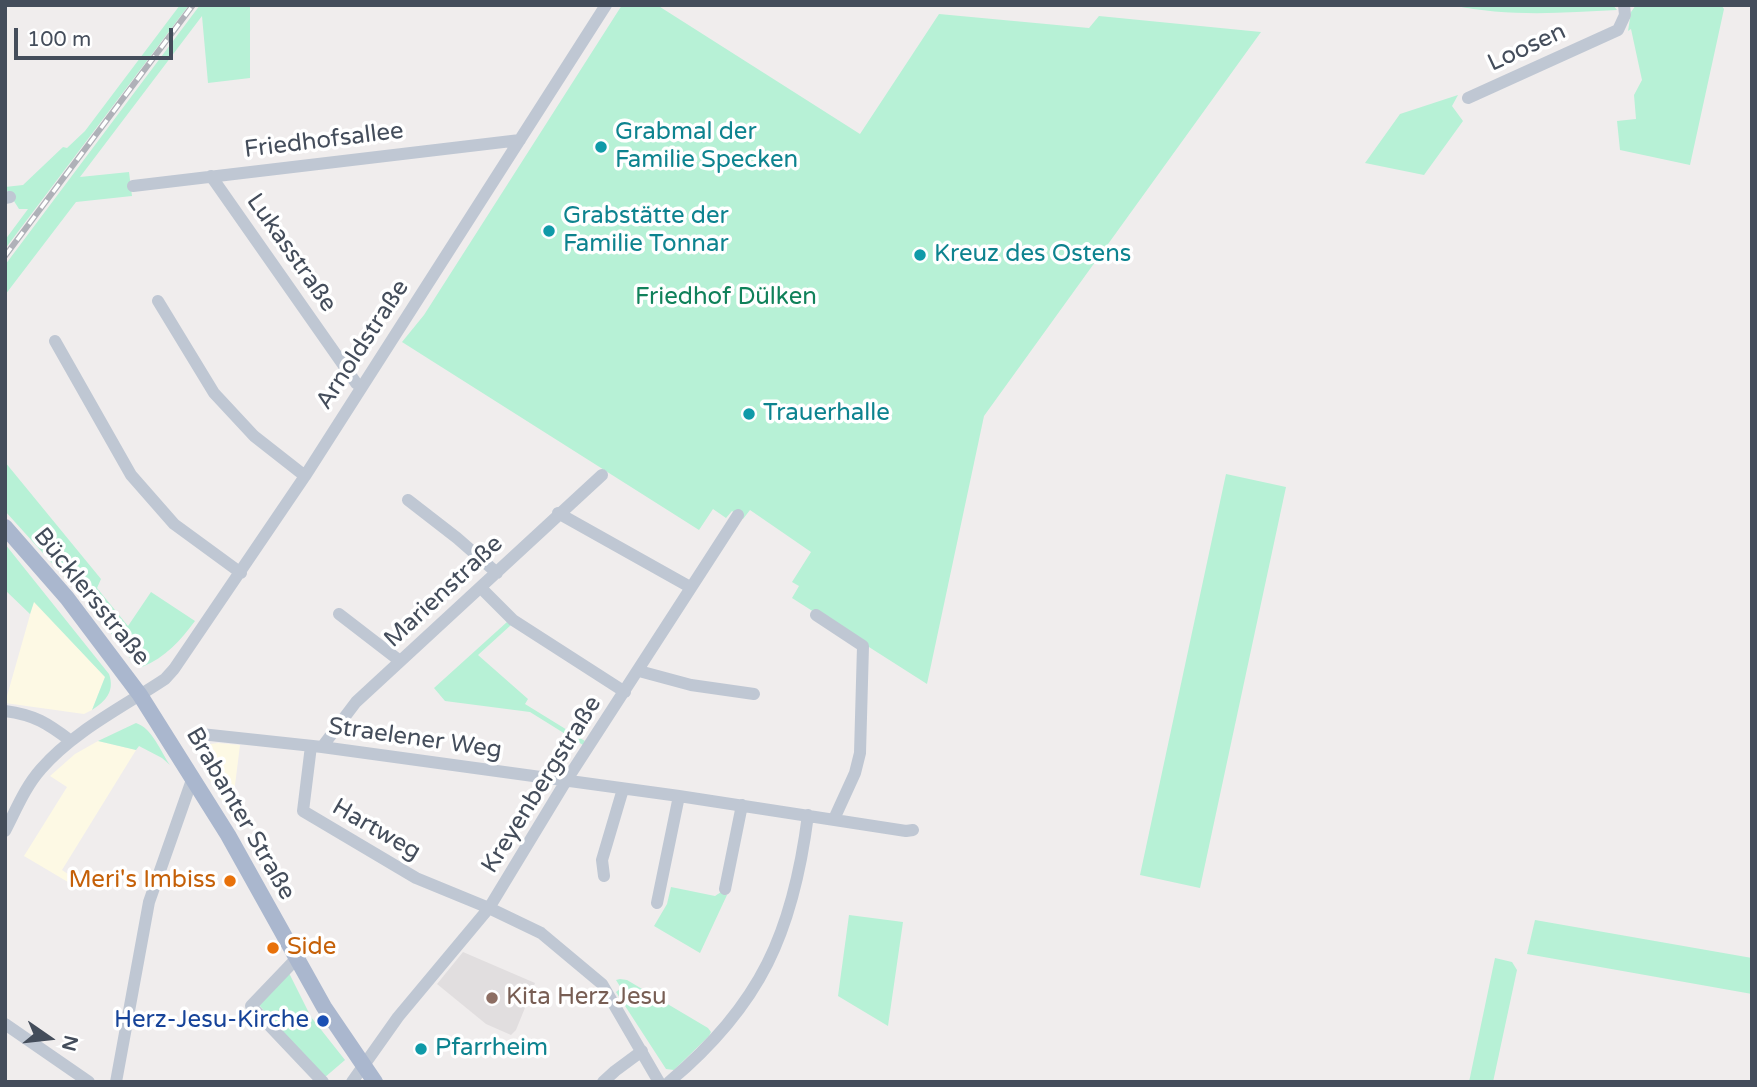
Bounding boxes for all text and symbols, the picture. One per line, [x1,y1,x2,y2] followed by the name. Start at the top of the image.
[18,14,177,58] scale bar
[1483,17,1571,79] street label: Loosen
[27,27,91,52] text: 100 m
[243,117,405,165] street label: Friedhofsallee
[615,119,798,175] place label: Grabmal der Familie Specken
[593,139,609,155] marker: Grabmal der Familie Specken
[240,188,342,318] street label: Lukasstraße
[563,203,729,259] place label: Grabstätte der Familie Tonnar
[541,223,557,239] marker: Grabstätte der Familie Tonnar
[934,241,1131,269] place label: Kreuz des Ostens
[912,247,928,263] marker: Kreuz des Ostens
[310,275,416,415] street label: Arnoldstraße
[635,284,817,312] park label: Friedhof Dülken
[763,400,890,428] place label: Trauerhalle
[741,406,757,422] marker: Trauerhalle
[27,522,155,672] street label: Bücklersstraße
[379,530,509,654] street label: Marienstraße
[476,691,608,879] street label: Kreyenbergstraße
[326,713,504,765] street label: Straelener Weg
[179,723,301,905] street label: Brabanter Straße
[327,793,425,867] street label: Hartweg
[69,867,216,895] place label: Meri's Imbiss
[222,873,238,889] marker: Meri's Imbiss
[287,934,336,962] place label: Side
[265,940,281,956] marker: Side
[506,984,667,1012] place label: Kita Herz Jesu
[484,990,500,1006] marker: Kita Herz Jesu
[14,1003,84,1073] north arrow
[114,1007,309,1035] place label: Herz-Jesu-Kirche
[315,1013,331,1029] marker: Herz-Jesu-Kirche
[57,1033,82,1053] text: N
[435,1035,548,1063] place label: Pfarrheim
[413,1041,429,1057] marker: Pfarrheim

